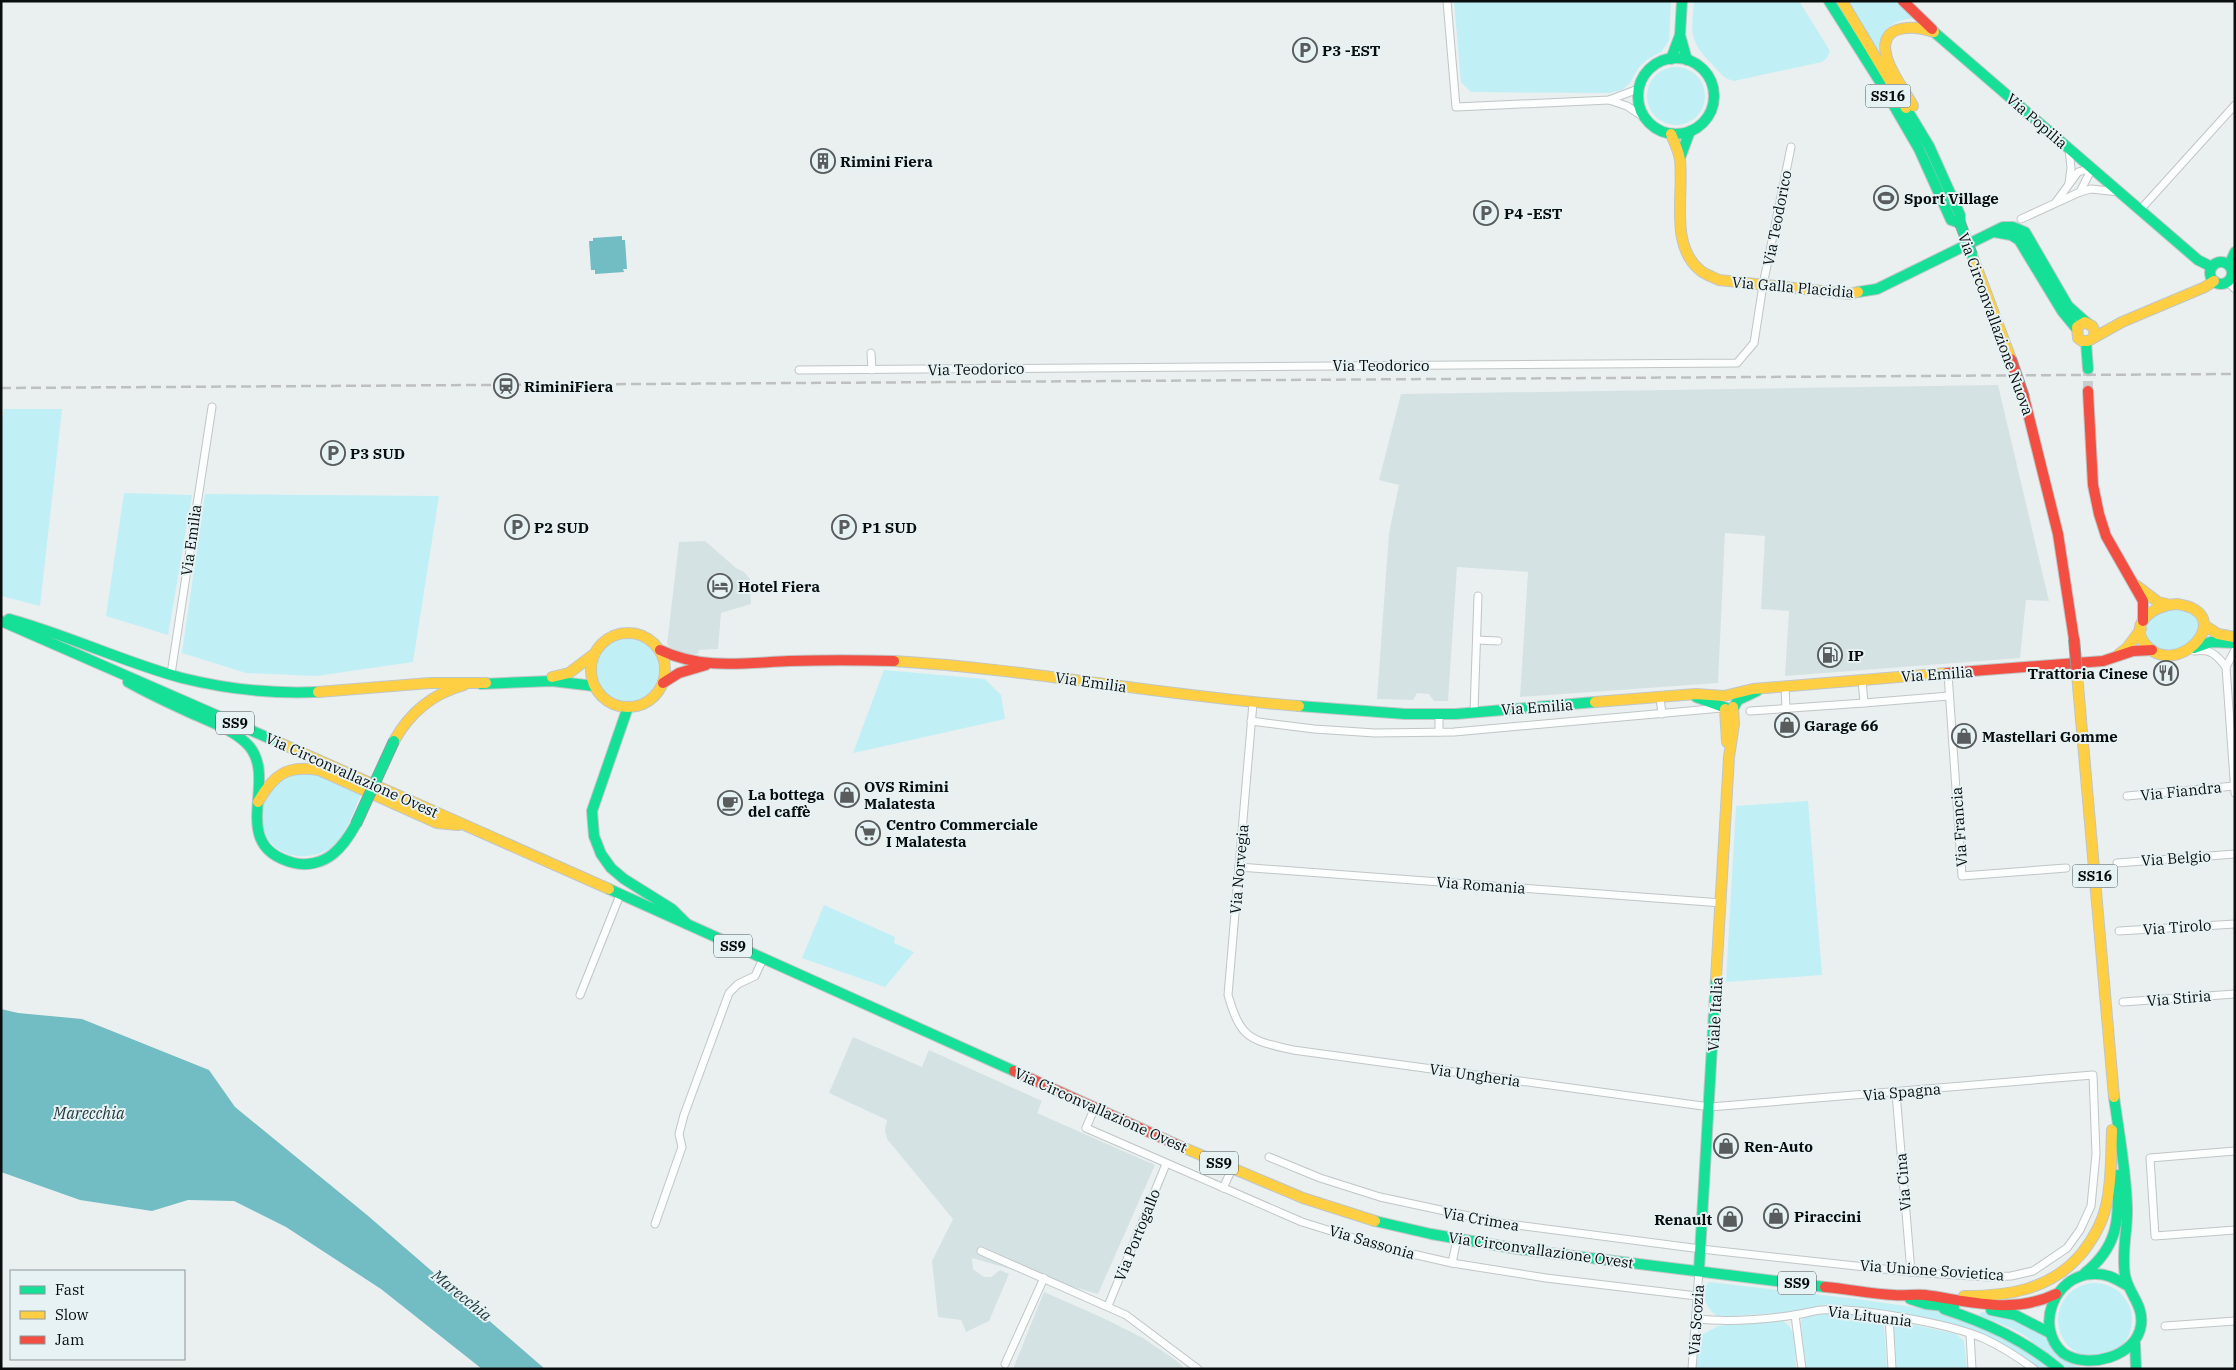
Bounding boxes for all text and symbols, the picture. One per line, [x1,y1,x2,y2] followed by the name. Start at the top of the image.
[1292,37,1318,63] parking icon: P3 -EST
[1322,41,1381,60] place label: P3 -EST
[1866,84,1910,108] road number: SS16
[2002,89,2072,153] street label: Via Popilia
[810,148,836,174] building icon: Rimini Fiera
[840,152,933,171] place label: Rimini Fiera
[1758,169,1796,267] street label: Via Teodorico
[1873,185,1899,211] sports icon: Sport Village
[1904,189,1999,208] place label: Sport Village
[1473,200,1499,226] parking icon: P4 -EST
[1504,204,1563,223] place label: P4 -EST
[1954,230,2038,418] street label: Via Circonvallazione Nuova
[1731,272,1855,302] street label: Via Galla Placidia
[1333,356,1429,375] street label: Via Teodorico
[927,359,1025,379] street label: Via Teodorico
[493,373,519,399] station icon: RiminiFiera
[524,377,614,396] place label: RiminiFiera
[320,440,346,466] parking icon: P3 SUD
[350,444,405,463] place label: P3 SUD
[177,503,205,577] street label: Via Emilia
[504,514,530,540] parking icon: P2 SUD
[831,514,857,540] parking icon: P1 SUD
[534,518,589,537] place label: P2 SUD
[862,518,917,537] place label: P1 SUD
[707,573,733,599] hotel icon: Hotel Fiera
[738,577,820,596] place label: Hotel Fiera
[1817,642,1843,668] fuel station icon: IP
[1848,646,1864,665] place label: IP
[2153,660,2179,686] restaurant icon: Trattoria Cinese
[1900,662,1974,686] street label: Via Emilia
[2028,664,2148,683] place label: Trattoria Cinese
[1054,668,1128,696] street label: Via Emilia
[1500,695,1574,719] street label: Via Emilia
[216,711,254,734] road number: SS9
[1774,712,1800,738] shop icon: Garage 66
[1804,716,1879,735] place label: Garage 66
[1951,723,1977,749] shop icon: Mastellari Gomme
[1982,727,2118,746] place label: Mastellari Gomme
[263,728,441,822] street label: Via Circonvallazione Ovest
[864,777,949,813] place label: OVS Rimini Malatesta
[2139,777,2223,805] street label: Via Fiandra
[834,782,860,808] shop icon: OVS Rimini Malatesta
[748,785,825,821] place label: La bottega del caffè
[1947,786,1971,868] street label: Via Francia
[717,790,743,816] cafe icon: La bottega del caffè
[886,815,1038,851] place label: Centro Commerciale I Malatesta
[855,820,881,846] supermarket icon: Centro Commerciale I Malatesta
[1226,823,1252,915] street label: Via Norvegia
[2140,846,2212,870] street label: Via Belgio
[2072,864,2118,888] road number: SS16
[1436,872,1526,898] street label: Via Romania
[2142,915,2212,939] street label: Via Tirolo
[714,934,752,958] road number: SS9
[1704,976,1726,1052] street label: Viale Italia
[2146,986,2212,1010] street label: Via Stiria
[1428,1059,1522,1091] street label: Via Ungheria
[1012,1063,1190,1157] street label: Via Circonvallazione Ovest
[1862,1079,1942,1105] street label: Via Spagna
[52,1103,125,1123] water label: Marecchia
[1713,1133,1739,1159] shop icon: Ren-Auto
[1744,1137,1813,1156] place label: Ren-Auto
[1200,1152,1238,1174] road number: SS9
[1891,1152,1915,1212] street label: Via Cina
[1110,1186,1164,1284] street label: Via Portogallo
[1441,1203,1521,1235] street label: Via Crimea
[1763,1203,1789,1229] shop icon: Piraccini
[1717,1206,1743,1232] shop icon: Renault
[1794,1207,1861,1226] place label: Piraccini
[1654,1210,1712,1229] place label: Renault
[1327,1221,1417,1263] street label: Via Sassonia
[1447,1228,1635,1272] street label: Via Circonvallazione Ovest
[1859,1255,2005,1285] street label: Via Unione Sovietica
[427,1264,496,1325] water label: Marecchia
[10,1270,185,1360] legend
[1778,1272,1816,1295] road number: SS9
[55,1280,85,1299] text: Fast
[1684,1284,1708,1356] street label: Via Scozia
[1827,1301,1913,1331] street label: Via Lituania
[55,1305,89,1324] text: Slow
[55,1330,84,1349] text: Jam

